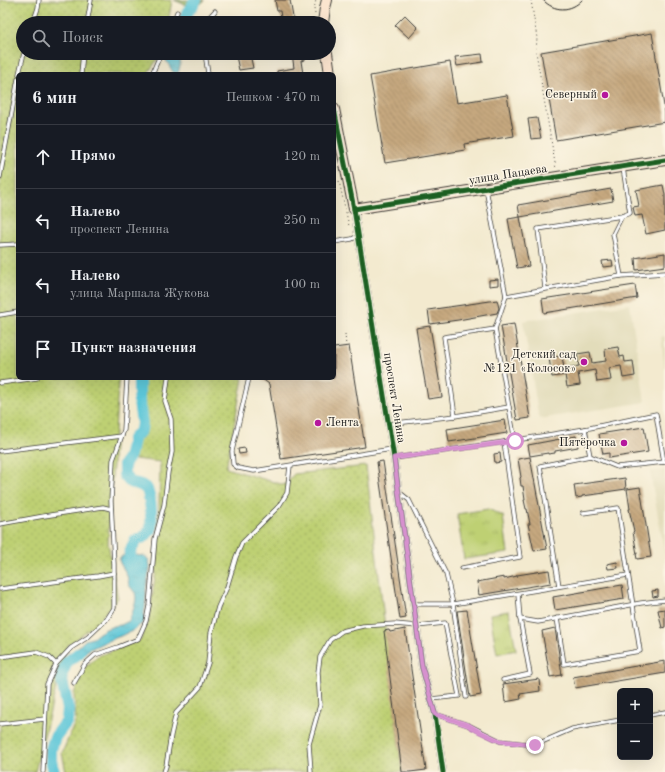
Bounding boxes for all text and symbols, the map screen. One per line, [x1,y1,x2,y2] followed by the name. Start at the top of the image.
[16,16,336,60] search box
[30,27,52,49] icon: search
[62,31,103,46] text: Поиск
[545,89,597,101] place label: Северный
[32,90,77,107] text: 6 мин
[600,90,610,100] marker: Северный
[226,91,320,104] text: Пешком · 470 m
[32,146,54,168] icon: ahead
[70,149,116,164] text: Прямо
[283,150,320,163] text: 120 m
[468,163,548,187] street label: улица Пацаева
[70,205,120,220] text: Налево
[32,210,54,232] icon: left
[283,214,320,227] text: 250 m
[70,223,169,236] text: проспект Ленина
[70,269,120,284] text: Налево
[32,274,54,296] icon: left
[283,278,320,291] text: 100 m
[70,287,210,300] text: улица Маршала Жукова
[32,338,54,360] icon: arrive
[70,341,197,356] text: Пункт назначения
[484,349,576,375] place label: Детский сад №121 «Колосок»
[381,352,407,444] street label: проспект Ленина
[579,357,589,367] marker: Детский сад №121 «Колосок»
[326,417,359,429] place label: Лента
[313,418,323,428] marker: Лента
[506,432,524,450] route start
[559,437,616,449] place label: Пятёрочка
[619,438,629,448] marker: Пятёрочка
[617,688,653,760] map controls
[617,688,653,724] button: +
[617,724,653,760] button: −
[526,736,544,754] route end

